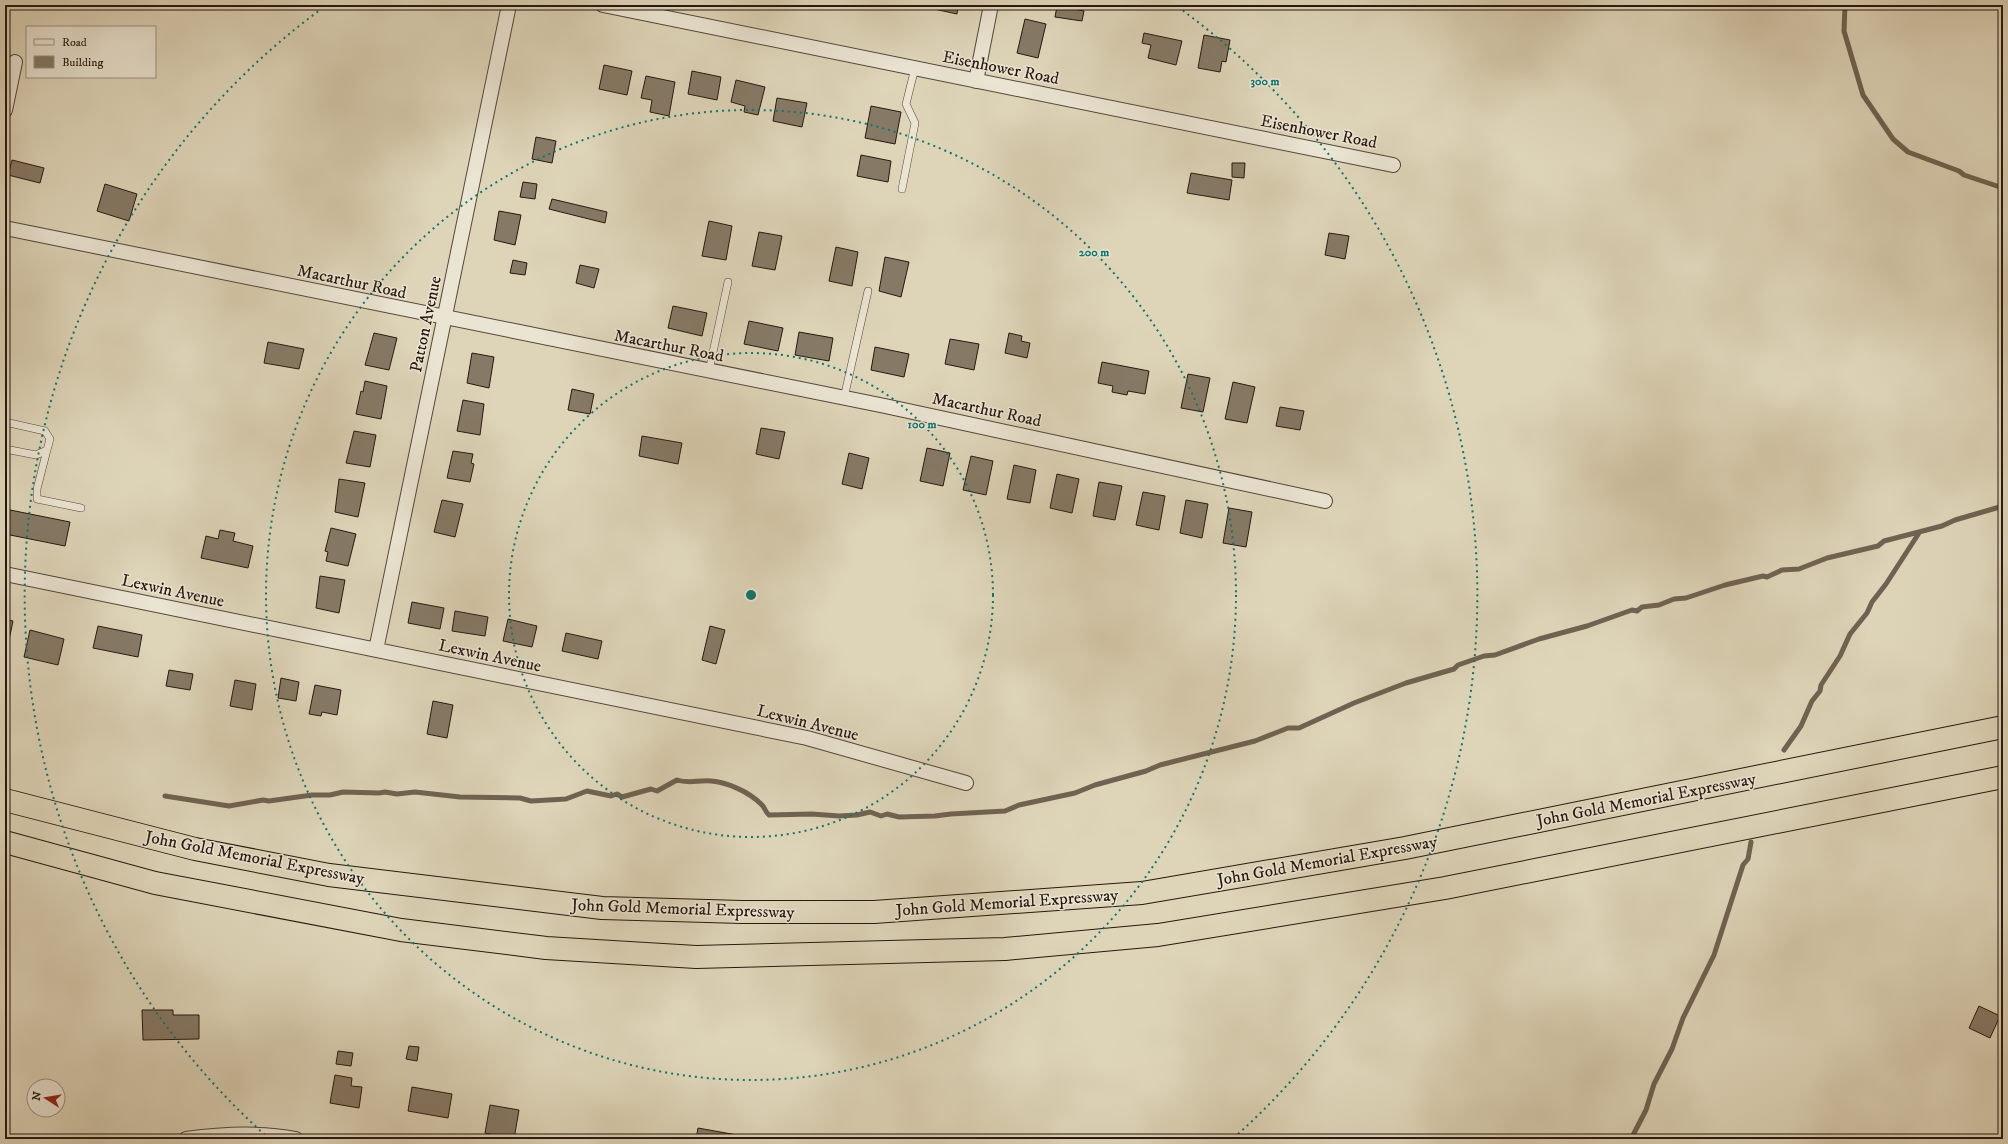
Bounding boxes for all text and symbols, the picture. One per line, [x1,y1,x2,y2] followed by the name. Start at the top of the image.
[26,26,156,78] legend
[62,35,87,50] text: Road
[941,46,1061,90] street label: Eisenhower Road
[62,55,103,70] text: Building
[1251,74,1279,89] text: 300 m
[1259,110,1379,154] street label: Eisenhower Road
[1079,245,1109,260] text: 200 m
[295,260,409,304] street label: Macarthur Road
[405,274,447,374] street label: Patton Avenue
[612,325,726,367] street label: Macarthur Road
[930,388,1044,432] street label: Macarthur Road
[908,417,936,432] text: 100 m
[119,569,226,613] street label: Lexwin Avenue
[744,588,758,602] centre of rings
[436,634,543,678] street label: Lexwin Avenue
[754,700,861,746] street label: Lexwin Avenue
[1533,768,1759,832] street label: John Gold Memorial Expressway
[141,826,367,890] street label: John Gold Memorial Expressway
[1214,831,1440,892] street label: John Gold Memorial Expressway
[893,884,1120,922] street label: John Gold Memorial Expressway
[569,894,796,924] street label: John Gold Memorial Expressway
[26,1078,66,1118] north arrow
[29,1090,45,1102] text: N

